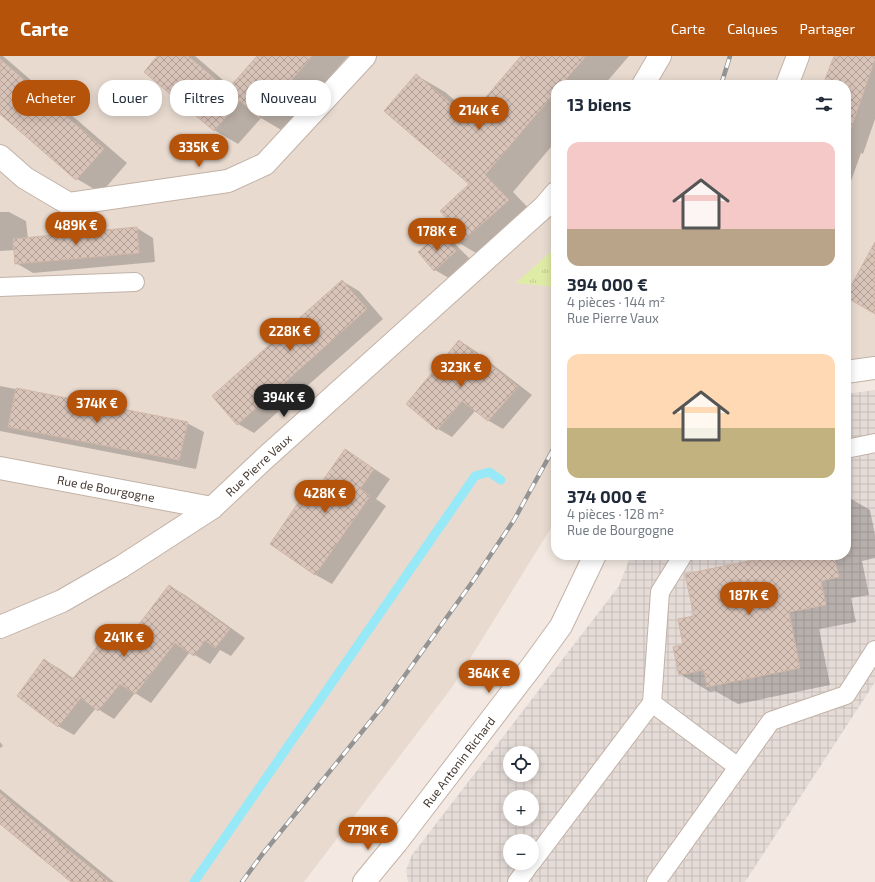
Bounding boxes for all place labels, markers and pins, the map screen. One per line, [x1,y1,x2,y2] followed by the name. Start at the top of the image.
[446,97,512,131] pin: 214K €
[166,134,232,168] pin: 335K €
[43,212,109,246] pin: 489K €
[404,218,470,252] pin: 178K €
[257,318,323,352] pin: 228K €
[428,354,494,388] pin: 323K €
[251,384,317,418] pin: 394K €
[64,390,130,424] pin: 374K €
[292,480,358,514] pin: 428K €
[716,582,782,616] pin: 187K €
[91,624,157,658] pin: 241K €
[456,660,522,694] pin: 364K €
[335,817,401,851] pin: 779K €

